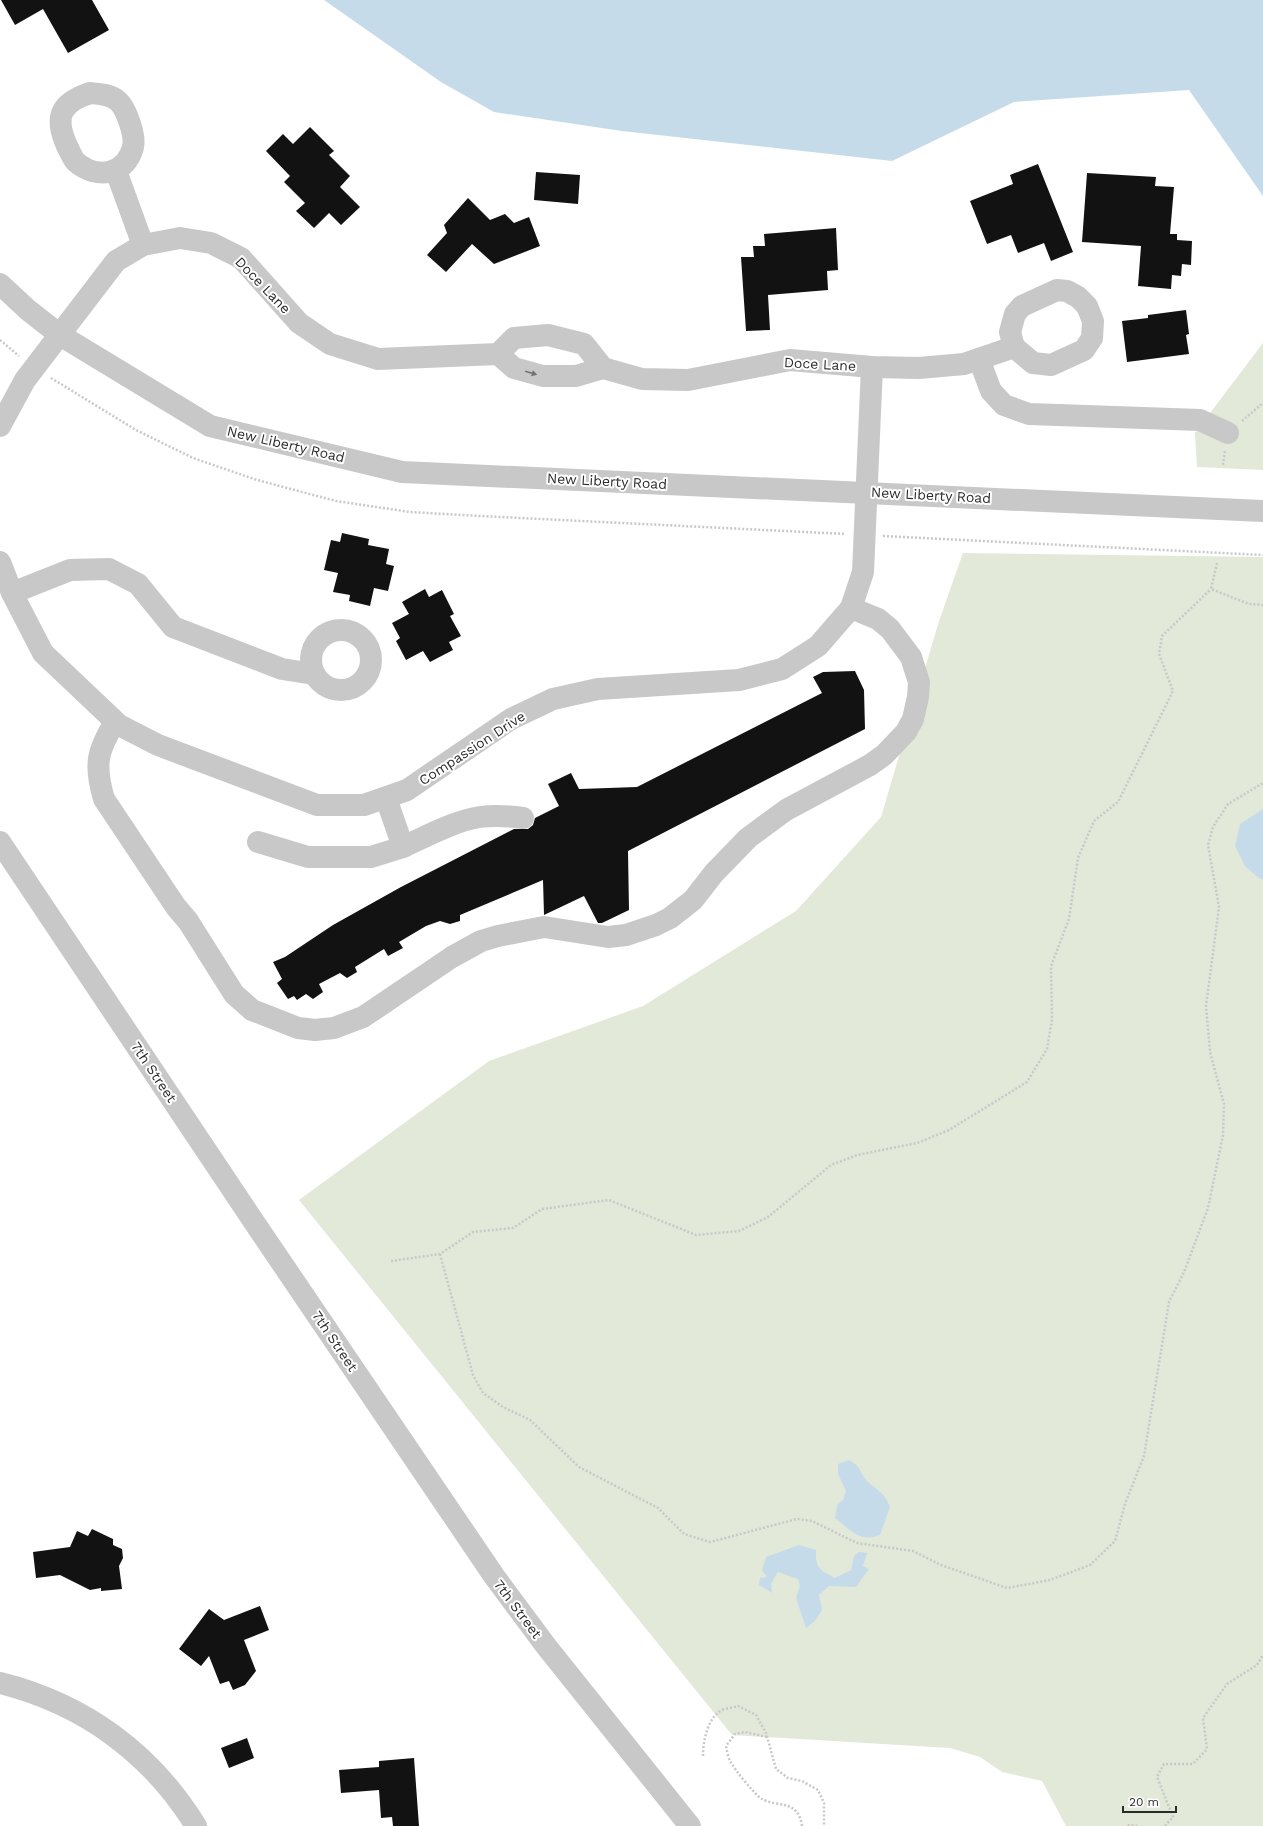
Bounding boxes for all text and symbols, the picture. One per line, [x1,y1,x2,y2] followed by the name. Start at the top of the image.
[232,253,294,317] street label: Doce Lane
[784,354,856,374] street label: Doce Lane
[525,370,537,376] one-way arrow
[226,423,346,465] street label: New Liberty Road
[547,470,667,492] street label: New Liberty Road
[871,484,991,506] street label: New Liberty Road
[416,708,528,788] street label: Compassion Drive
[128,1039,180,1105] street label: 7th Street
[309,1308,361,1374] street label: 7th Street
[491,1577,545,1642] street label: 7th Street
[1123,1788,1176,1814] scale bar
[1129,1795,1159,1809] text: 20 m

